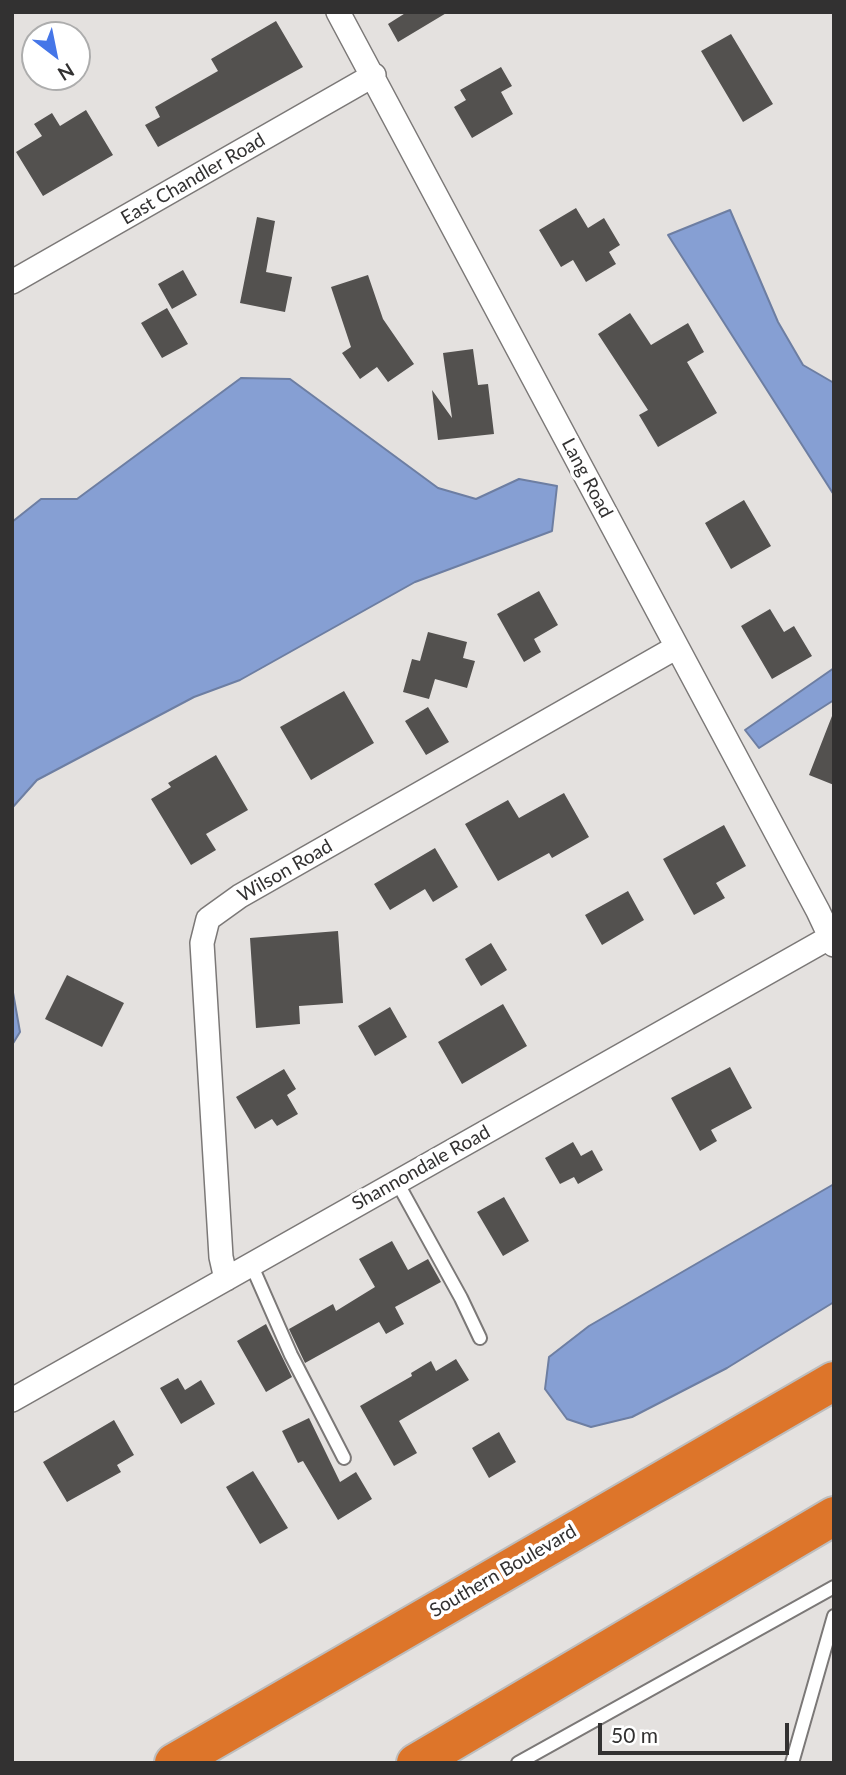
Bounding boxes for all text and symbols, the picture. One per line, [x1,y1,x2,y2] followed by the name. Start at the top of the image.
[21,21,91,91] north arrow
[54,59,79,86] text: N
[117,128,269,230] street label: East Chandler Road
[557,434,617,522] street label: Lang Road
[234,835,336,907] street label: Wilson Road
[348,1121,494,1215] street label: Shannondale Road
[426,1520,580,1622] street label: Southern Boulevard
[601,1708,792,1752] scale bar
[611,1722,658,1747] text: 50 m

